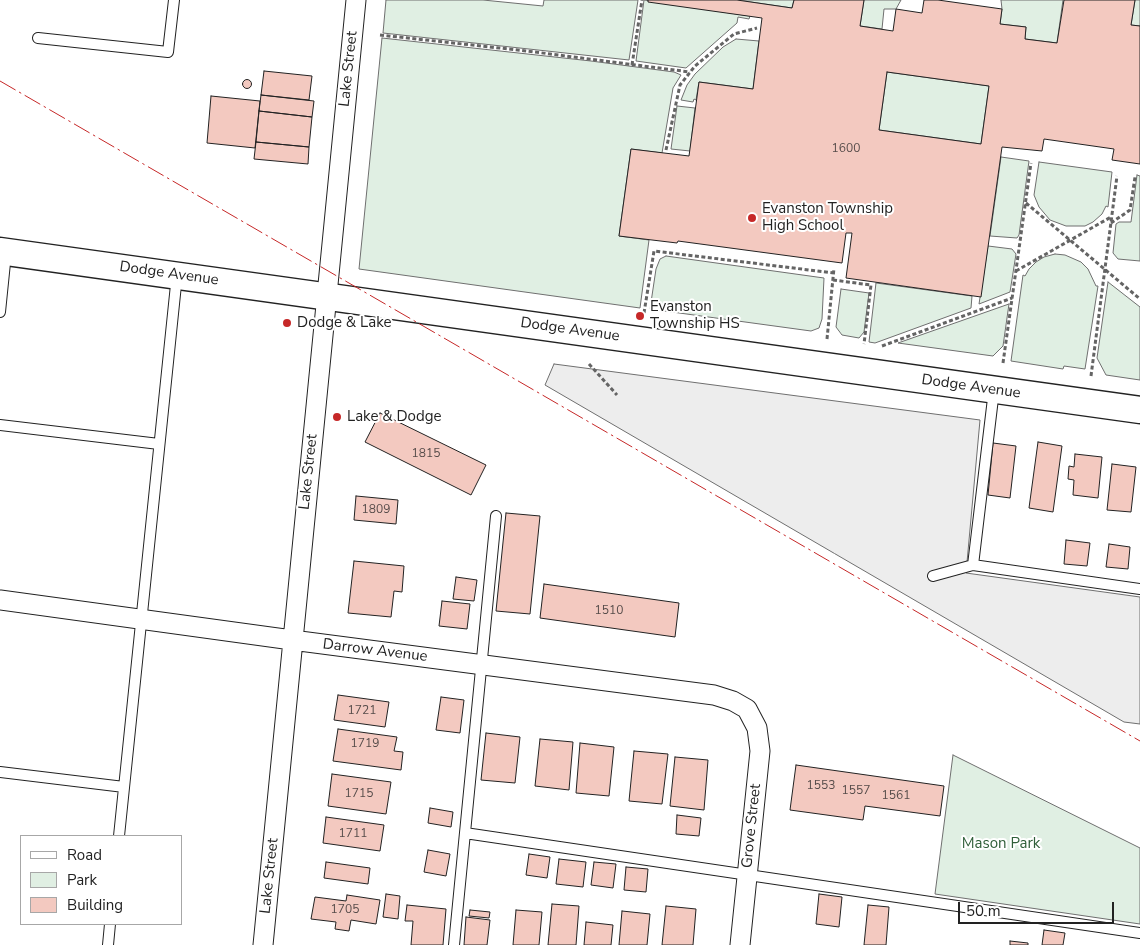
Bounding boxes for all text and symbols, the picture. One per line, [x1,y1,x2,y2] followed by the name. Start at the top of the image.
[336,30,362,108] street label: Lake Street
[832,142,860,156] house number: 1600
[762,200,893,235] place label: Evanston Township High School
[746,212,758,224] marker: Evanston Township High School
[118,258,220,290] street label: Dodge Avenue
[650,298,740,333] place label: Evanston Township HS
[634,310,646,322] marker: Evanston Township HS
[297,314,391,332] place label: Dodge & Lake
[519,314,621,346] street label: Dodge Avenue
[281,317,293,329] marker: Dodge & Lake
[920,371,1022,403] street label: Dodge Avenue
[347,408,441,426] place label: Lake & Dodge
[331,411,343,423] marker: Lake & Dodge
[296,433,322,511] street label: Lake Street
[412,447,440,461] house number: 1815
[362,503,390,517] house number: 1809
[595,604,623,618] house number: 1510
[322,636,428,666] street label: Darrow Avenue
[348,704,376,718] house number: 1721
[351,737,379,751] house number: 1719
[807,779,835,793] house number: 1553
[739,783,765,869] street label: Grove Street
[842,784,870,798] house number: 1557
[345,787,373,801] house number: 1715
[882,789,910,803] house number: 1561
[339,827,367,841] house number: 1711
[20,835,182,925] legend
[962,835,1040,853] park label: Mason Park
[257,837,283,915] street label: Lake Street
[67,845,102,865] text: Road
[67,870,97,890] text: Park
[960,892,1116,924] scale bar
[67,895,123,915] text: Building
[966,901,1001,921] text: 50 m
[331,903,359,917] house number: 1705

